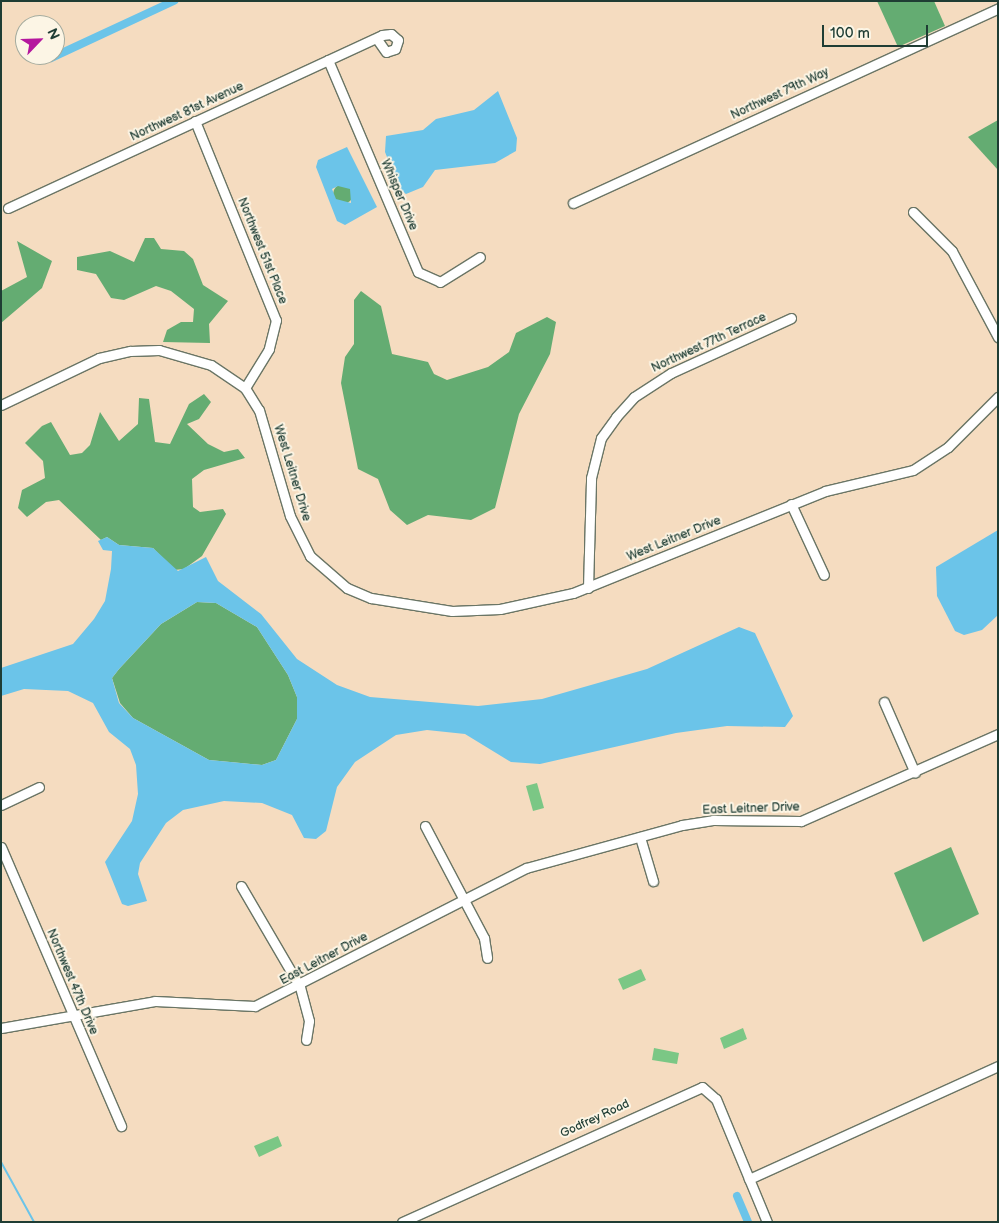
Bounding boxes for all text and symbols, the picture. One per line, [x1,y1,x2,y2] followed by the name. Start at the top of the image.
[15,15,65,65] north arrow
[824,15,930,47] scale bar
[830,24,870,43] text: 100 m
[43,26,63,42] text: N
[728,65,832,123] street label: Northwest 79th Way
[128,79,246,145] street label: Northwest 81st Avenue
[378,157,420,233] street label: Whisper Drive
[234,196,290,306] street label: Northwest 51st Place
[649,310,769,376] street label: Northwest 77th Terrace
[270,423,314,523] street label: West Leitner Drive
[625,514,723,564] street label: West Leitner Drive
[702,800,800,818] street label: East Leitner Drive
[43,927,101,1037] street label: Northwest 47th Drive
[278,930,370,988] street label: East Leitner Drive
[558,1097,632,1141] street label: Godfrey Road

